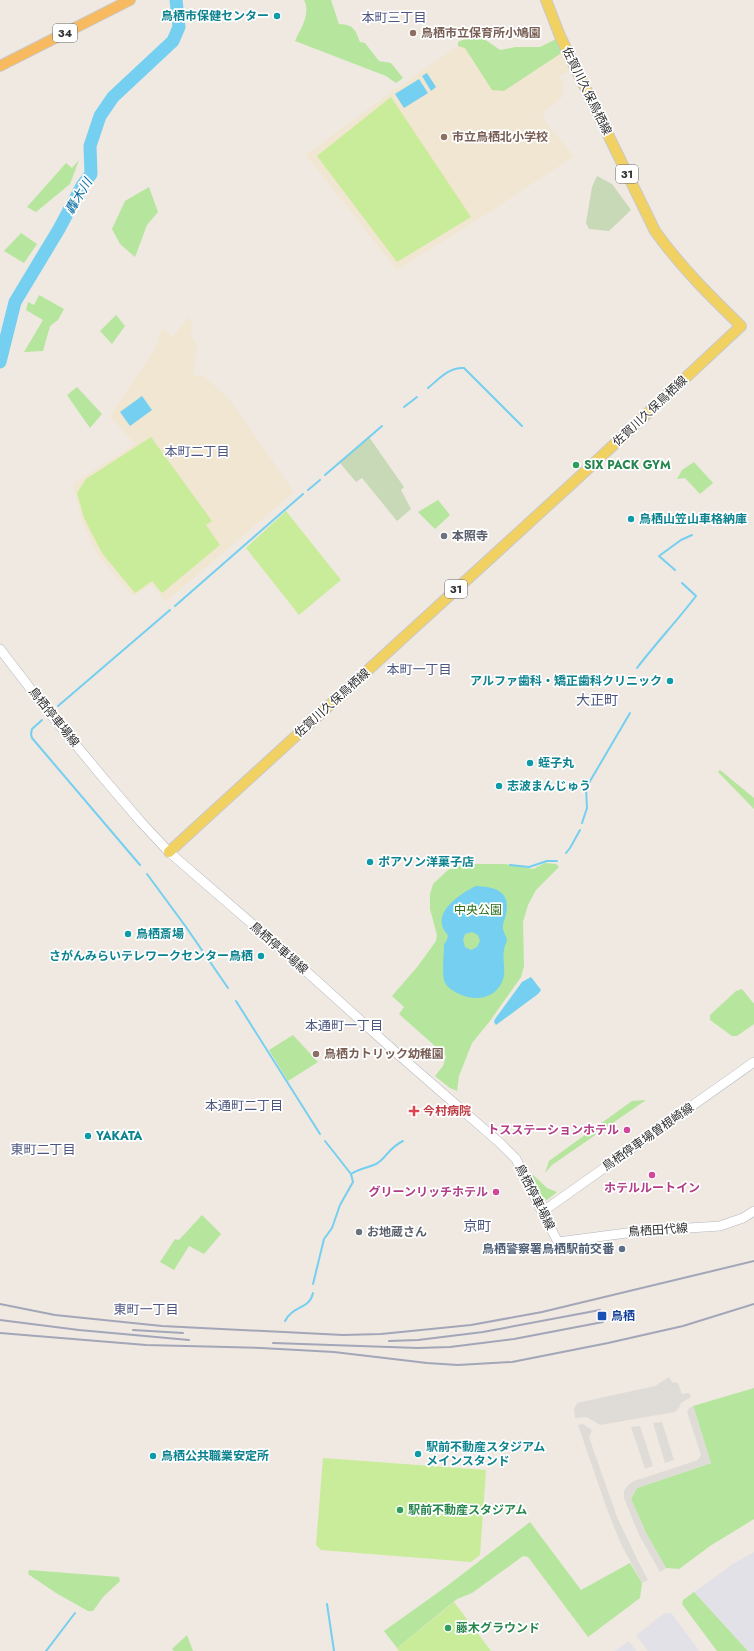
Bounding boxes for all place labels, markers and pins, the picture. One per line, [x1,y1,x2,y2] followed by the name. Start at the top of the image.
[161,7,269,25] place label: 鳥栖市保健センター
[272,11,282,21] marker: 鳥栖市保健センター
[421,24,541,42] place label: 鳥栖市立保育所小鳩園
[408,28,418,38] marker: 鳥栖市立保育所小鳩園
[452,128,548,146] place label: 市立鳥栖北小学校
[439,132,449,142] marker: 市立鳥栖北小学校
[584,456,671,474] place label: SIX PACK GYM
[571,460,581,470] marker: SIX PACK GYM
[639,510,747,528] place label: 鳥栖山笠山車格納庫
[626,514,636,524] marker: 鳥栖山笠山車格納庫
[452,527,488,545] place label: 本照寺
[439,531,449,541] marker: 本照寺
[470,672,662,690] place label: アルファ歯科・矯正歯科クリニック
[665,676,675,686] marker: アルファ歯科・矯正歯科クリニック
[538,754,574,772] place label: 蛭子丸
[525,758,535,768] marker: 蛭子丸
[507,777,591,795] place label: 志波まんじゅう
[494,781,504,791] marker: 志波まんじゅう
[378,853,474,871] place label: ポアソン洋菓子店
[365,857,375,867] marker: ポアソン洋菓子店
[136,925,184,943] place label: 鳥栖斎場
[123,929,133,939] marker: 鳥栖斎場
[49,947,253,965] place label: さがんみらいテレワークセンター鳥栖
[256,951,266,961] marker: さがんみらいテレワークセンター鳥栖
[324,1045,444,1063] place label: 鳥栖カトリック幼稚園
[311,1049,321,1059] marker: 鳥栖カトリック幼稚園
[423,1102,471,1120] place label: 今村病院
[408,1105,420,1117] marker: 今村病院
[487,1121,619,1139] place label: トスステーションホテル
[622,1125,632,1135] marker: トスステーションホテル
[95,1127,142,1145] place label: YAKATA
[83,1131,93,1141] marker: YAKATA
[647,1170,657,1180] marker: ホテルルートイン
[604,1179,700,1197] place label: ホテルルートイン
[369,1183,488,1201] place label: グリーンリッチホテル
[491,1187,501,1197] marker: グリーンリッチホテル
[367,1223,427,1241] place label: お地蔵さん
[354,1227,364,1237] marker: お地蔵さん
[482,1240,615,1258] place label: 鳥栖警察署鳥栖駅前交番
[617,1244,627,1254] marker: 鳥栖警察署鳥栖駅前交番
[611,1307,635,1325] place label: 鳥栖
[596,1310,608,1322] marker: 鳥栖
[426,1438,545,1470] place label: 駅前不動産スタジアム メインスタンド
[161,1447,269,1465] place label: 鳥栖公共職業安定所
[413,1449,423,1459] marker: 駅前不動産スタジアム メインスタンド
[148,1451,158,1461] marker: 鳥栖公共職業安定所
[408,1501,527,1519] place label: 駅前不動産スタジアム
[395,1505,405,1515] marker: 駅前不動産スタジアム
[456,1619,540,1637] place label: 藤木グラウンド
[443,1623,453,1633] marker: 藤木グラウンド

